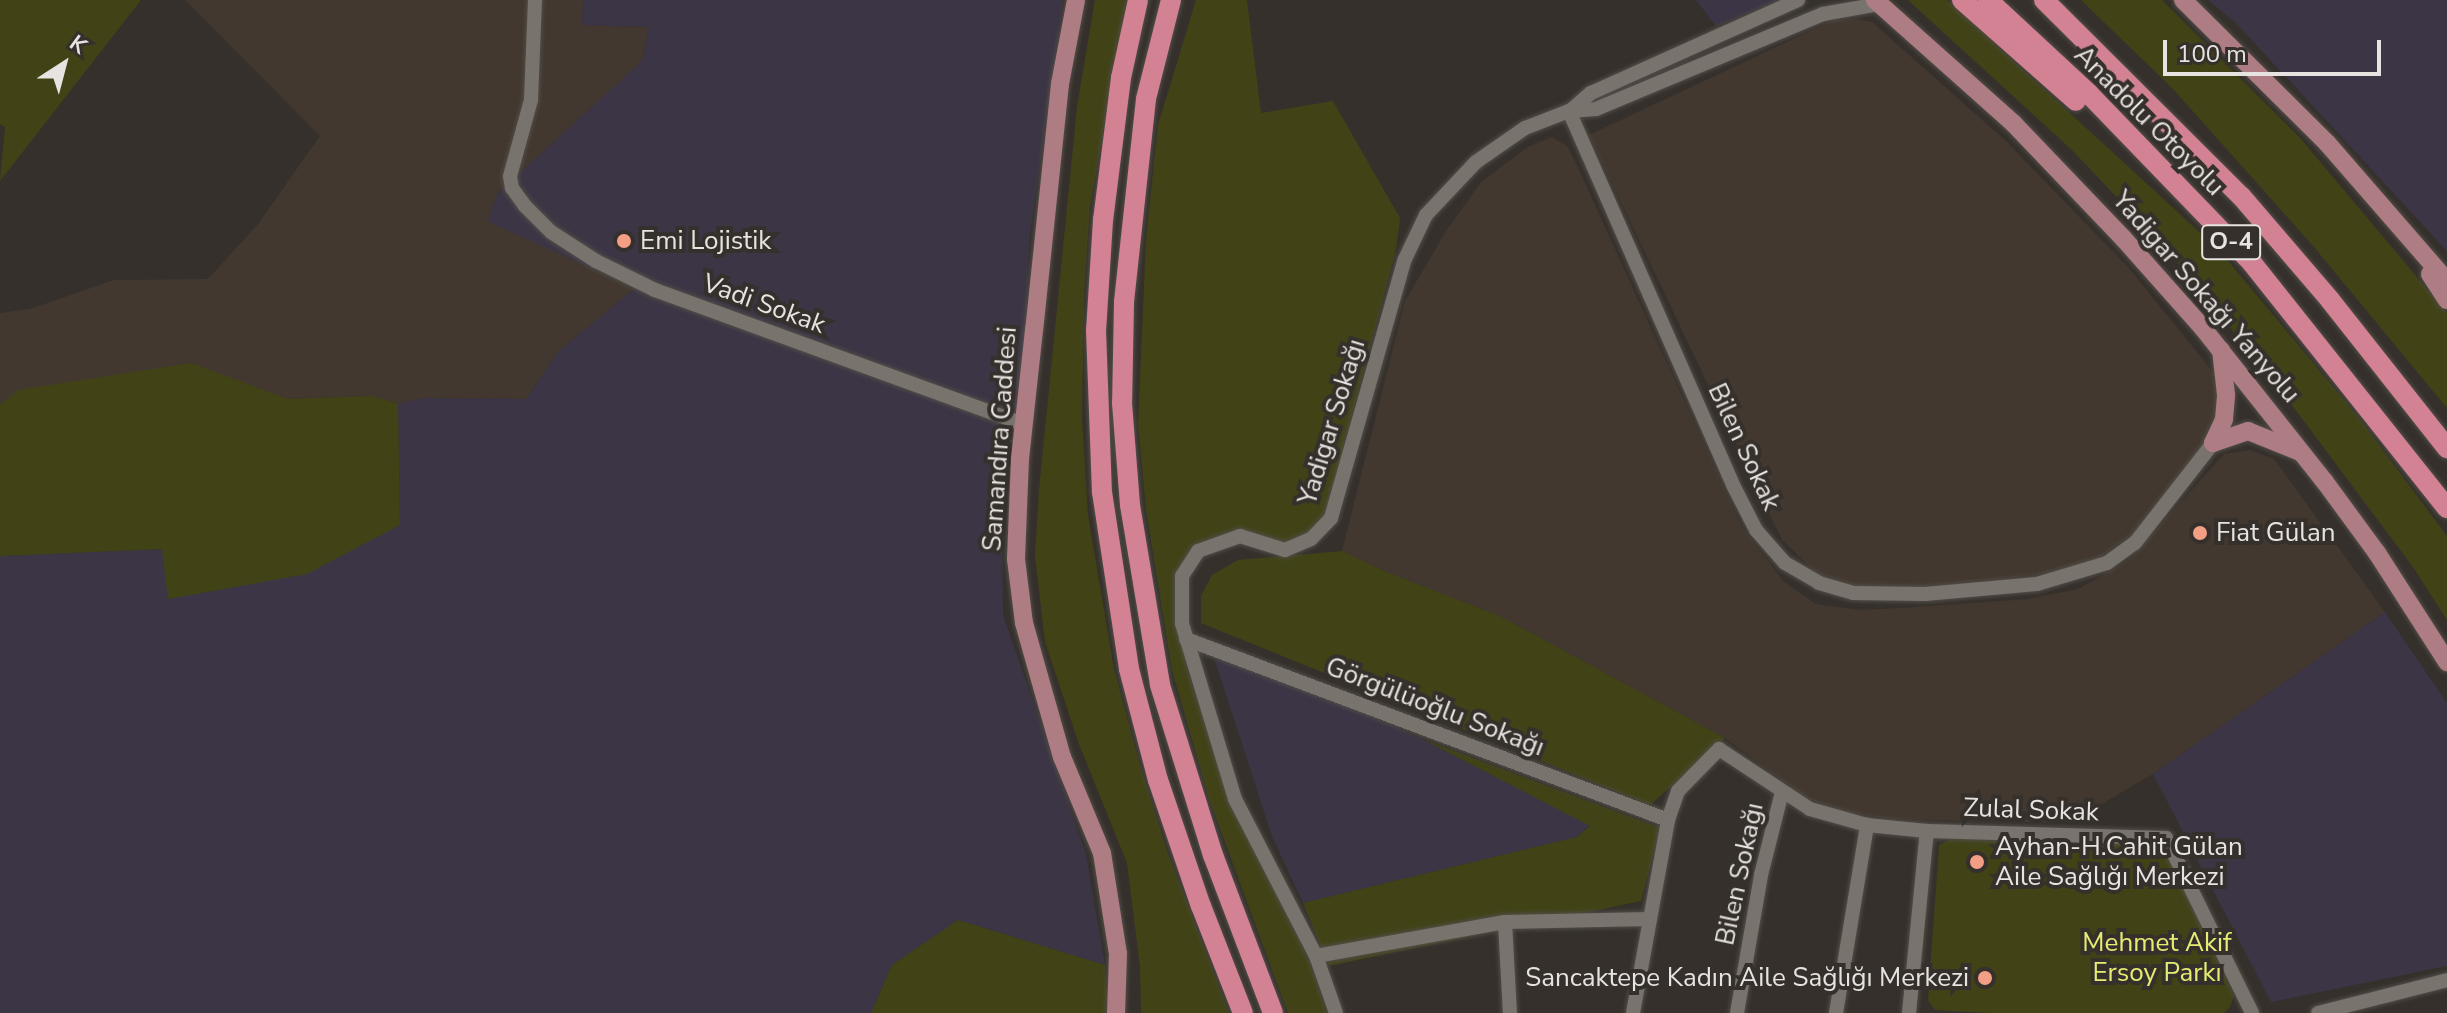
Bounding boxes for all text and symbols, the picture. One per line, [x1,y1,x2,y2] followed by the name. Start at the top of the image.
[24,24,104,104] north arrow
[2167,24,2385,74] scale bar
[63,28,93,61] text: K
[2177,38,2247,70] text: 100 m
[2068,40,2230,202] street label: Anadolu Otoyolu
[2106,185,2306,409] street label: Yadigar Sokağı Yanyolu
[2201,222,2261,262] road number: O-4
[640,225,771,257] place label: Emi Lojistik
[615,232,633,250] marker: Emi Lojistik
[698,267,830,341] street label: Vadi Sokak
[977,326,1023,552] street label: Samandıra Caddesi
[1292,335,1372,509] street label: Yadigar Sokağı
[1701,379,1787,515] street label: Bilen Sokak
[2216,517,2336,549] place label: Fiat Gülan
[2191,524,2209,542] marker: Fiat Gülan
[1321,651,1549,763] street label: Görgülüoğlu Sokağı
[1963,792,2099,828] street label: Zulal Sokak
[1710,800,1770,948] street label: Bilen Sokağı
[1995,831,2243,892] place label: Ayhan-H.Cahit Gülan Aile Sağlığı Merkezi
[1966,851,1988,873] marker: Ayhan-H.Cahit Gülan Aile Sağlığı Merkezi
[2082,927,2232,988] park label: Mehmet Akif Ersoy Parkı
[1525,962,1969,994] place label: Sancaktepe Kadın Aile Sağlığı Merkezi
[1976,969,1994,987] marker: Sancaktepe Kadın Aile Sağlığı Merkezi

